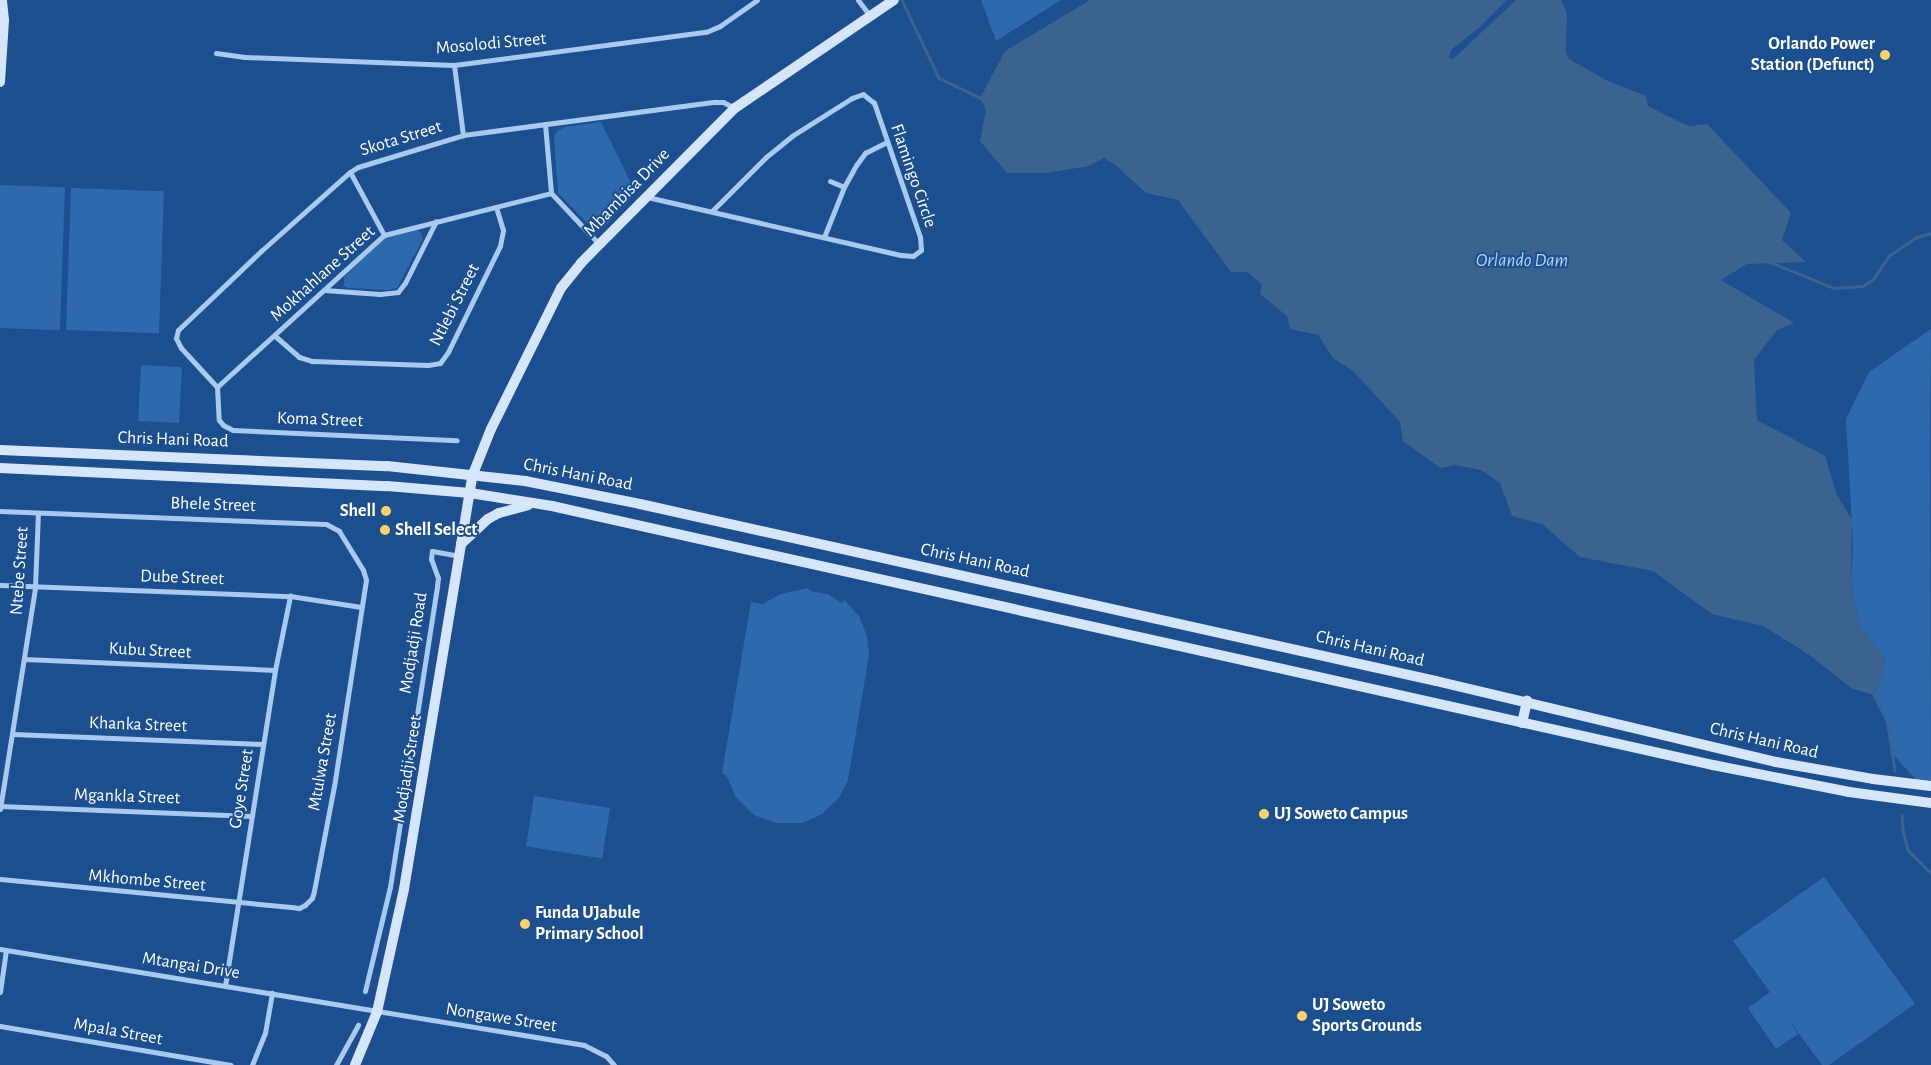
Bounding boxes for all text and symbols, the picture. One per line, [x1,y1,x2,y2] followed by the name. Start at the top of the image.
[435,28,547,60] street label: Mosolodi Street
[1751,34,1875,76] place label: Orlando Power Station (Defunct)
[1879,49,1891,61] marker: Orlando Power Station (Defunct)
[357,116,445,162] street label: Skota Street
[885,121,941,231] street label: Flamingo Circle
[579,144,675,242] street label: Mbambisa Drive
[266,221,380,327] street label: Mokhahlane Street
[1476,250,1568,272] water label: Orlando Dam
[425,260,485,350] street label: Ntlebi Street
[277,408,363,432] street label: Koma Street
[117,427,229,453] street label: Chris Hani Road
[522,454,634,496] street label: Chris Hani Road
[170,493,256,517] street label: Bhele Street
[340,500,376,522] place label: Shell
[380,505,392,517] marker: Shell
[395,519,477,541] place label: Shell Select
[379,524,391,536] marker: Shell Select
[6,526,34,616] street label: Ntebe Street
[919,539,1031,583] street label: Chris Hani Road
[140,566,224,590] street label: Dube Street
[395,591,433,695] street label: Modjadji Road
[1314,626,1426,672] street label: Chris Hani Road
[108,638,192,664] street label: Kubu Street
[89,712,187,738] street label: Khanka Street
[304,712,342,812] street label: Mtulwa Street
[389,714,427,824] street label: Modjadji Street
[1708,718,1820,764] street label: Chris Hani Road
[225,748,259,830] street label: Goye Street
[73,784,181,810] street label: Mgankla Street
[1274,803,1408,825] place label: UJ Soweto Campus
[1258,808,1270,820] marker: UJ Soweto Campus
[87,865,207,897] street label: Mkhombe Street
[535,903,644,946] place label: Funda UJabule Primary School
[519,918,531,930] marker: Funda UJabule Primary School
[141,948,241,984] street label: Mtangai Drive
[1312,995,1422,1038] place label: UJ Soweto Sports Grounds
[444,999,558,1037] street label: Nongawe Street
[1296,1010,1308,1022] marker: UJ Soweto Sports Grounds
[72,1014,164,1050] street label: Mpala Street

